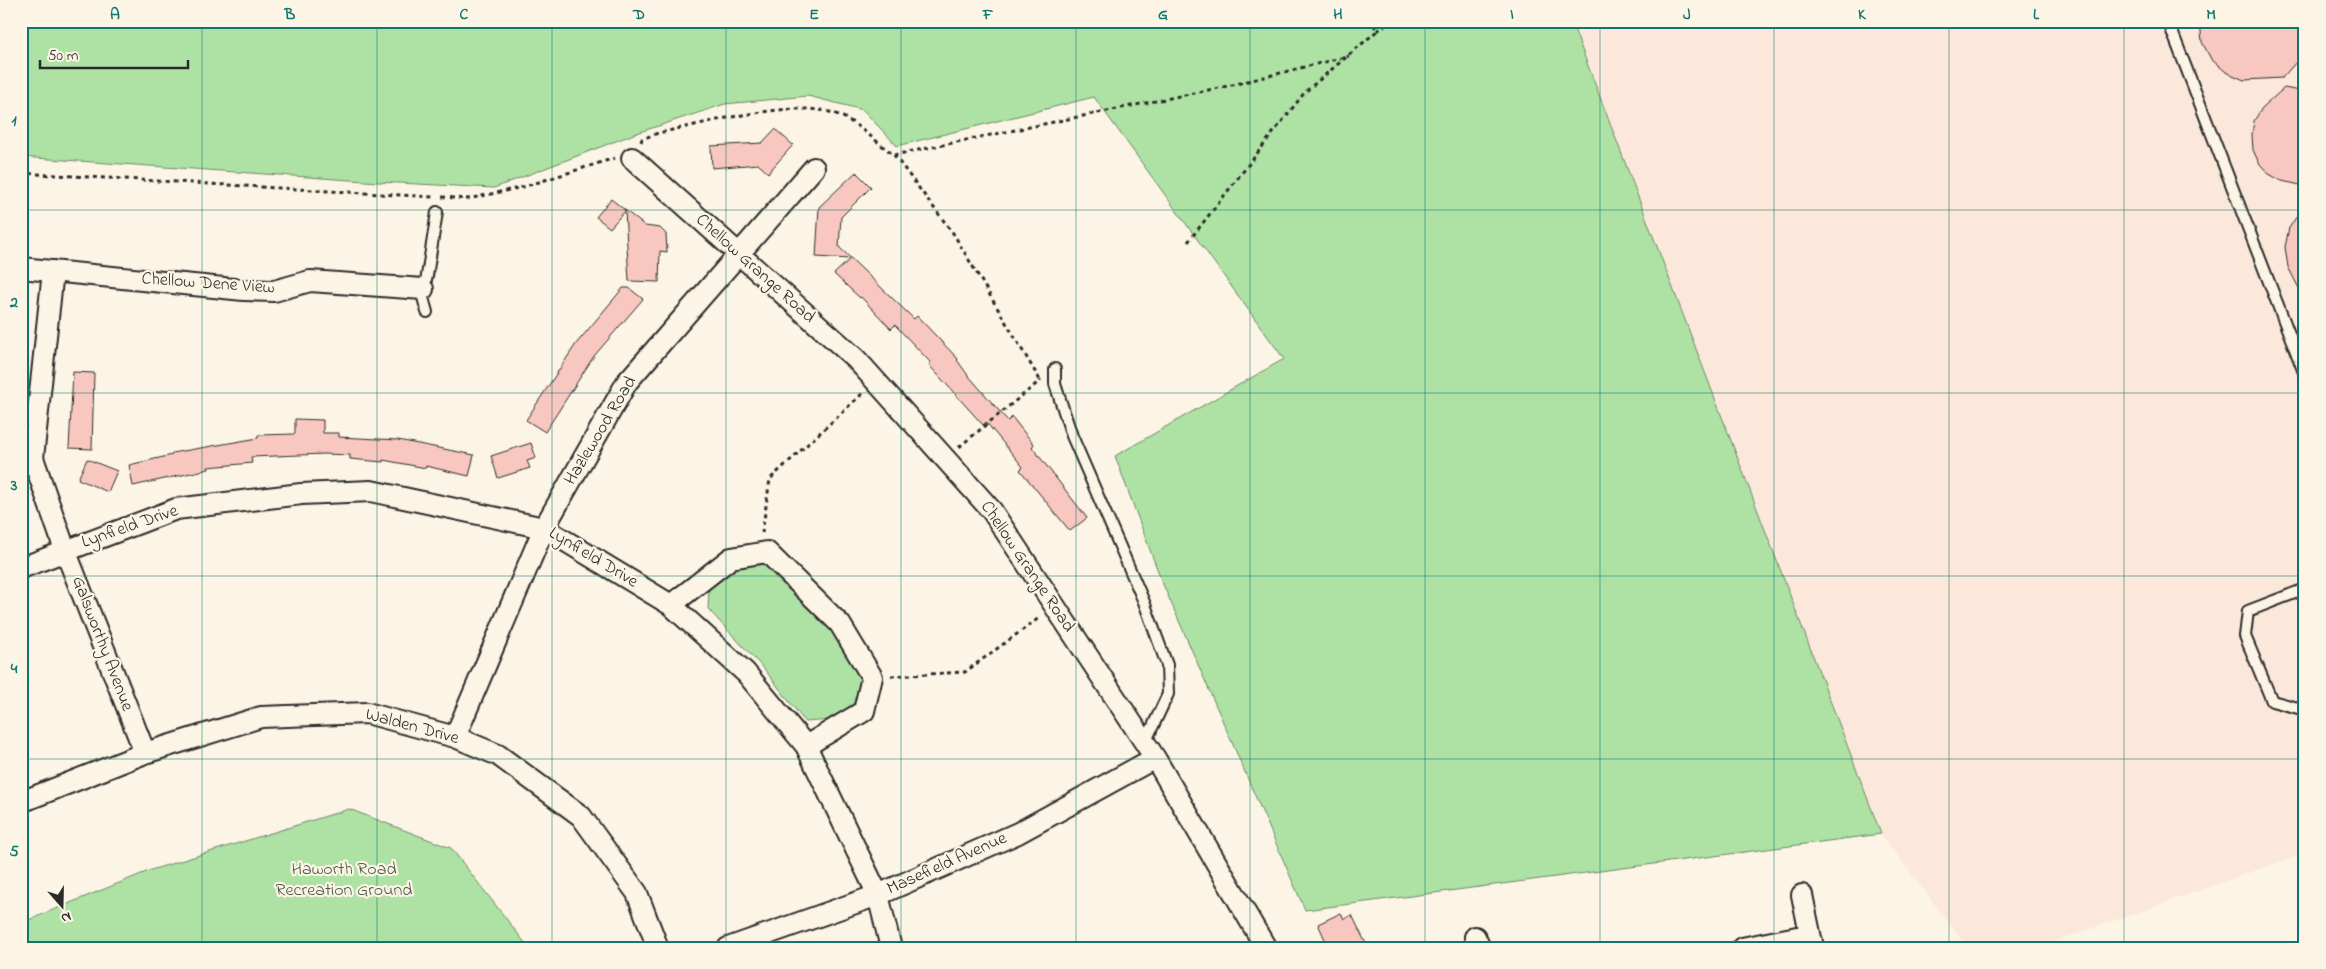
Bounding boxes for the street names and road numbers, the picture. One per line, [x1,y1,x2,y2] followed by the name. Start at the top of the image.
[689,208,821,331] street label: Chellow Grange Road
[141,266,276,302] street label: Chellow Dene View
[558,372,644,490] street label: Hazlewood Road
[972,496,1081,638] street label: Chellow Grange Road
[78,498,183,556] street label: Lynfield Drive
[543,521,644,595] street label: Lynfield Drive
[64,573,140,716] street label: Galsworthy Avenue
[362,702,463,752] street label: Walden Drive
[883,826,1012,902] street label: Masefield Avenue

